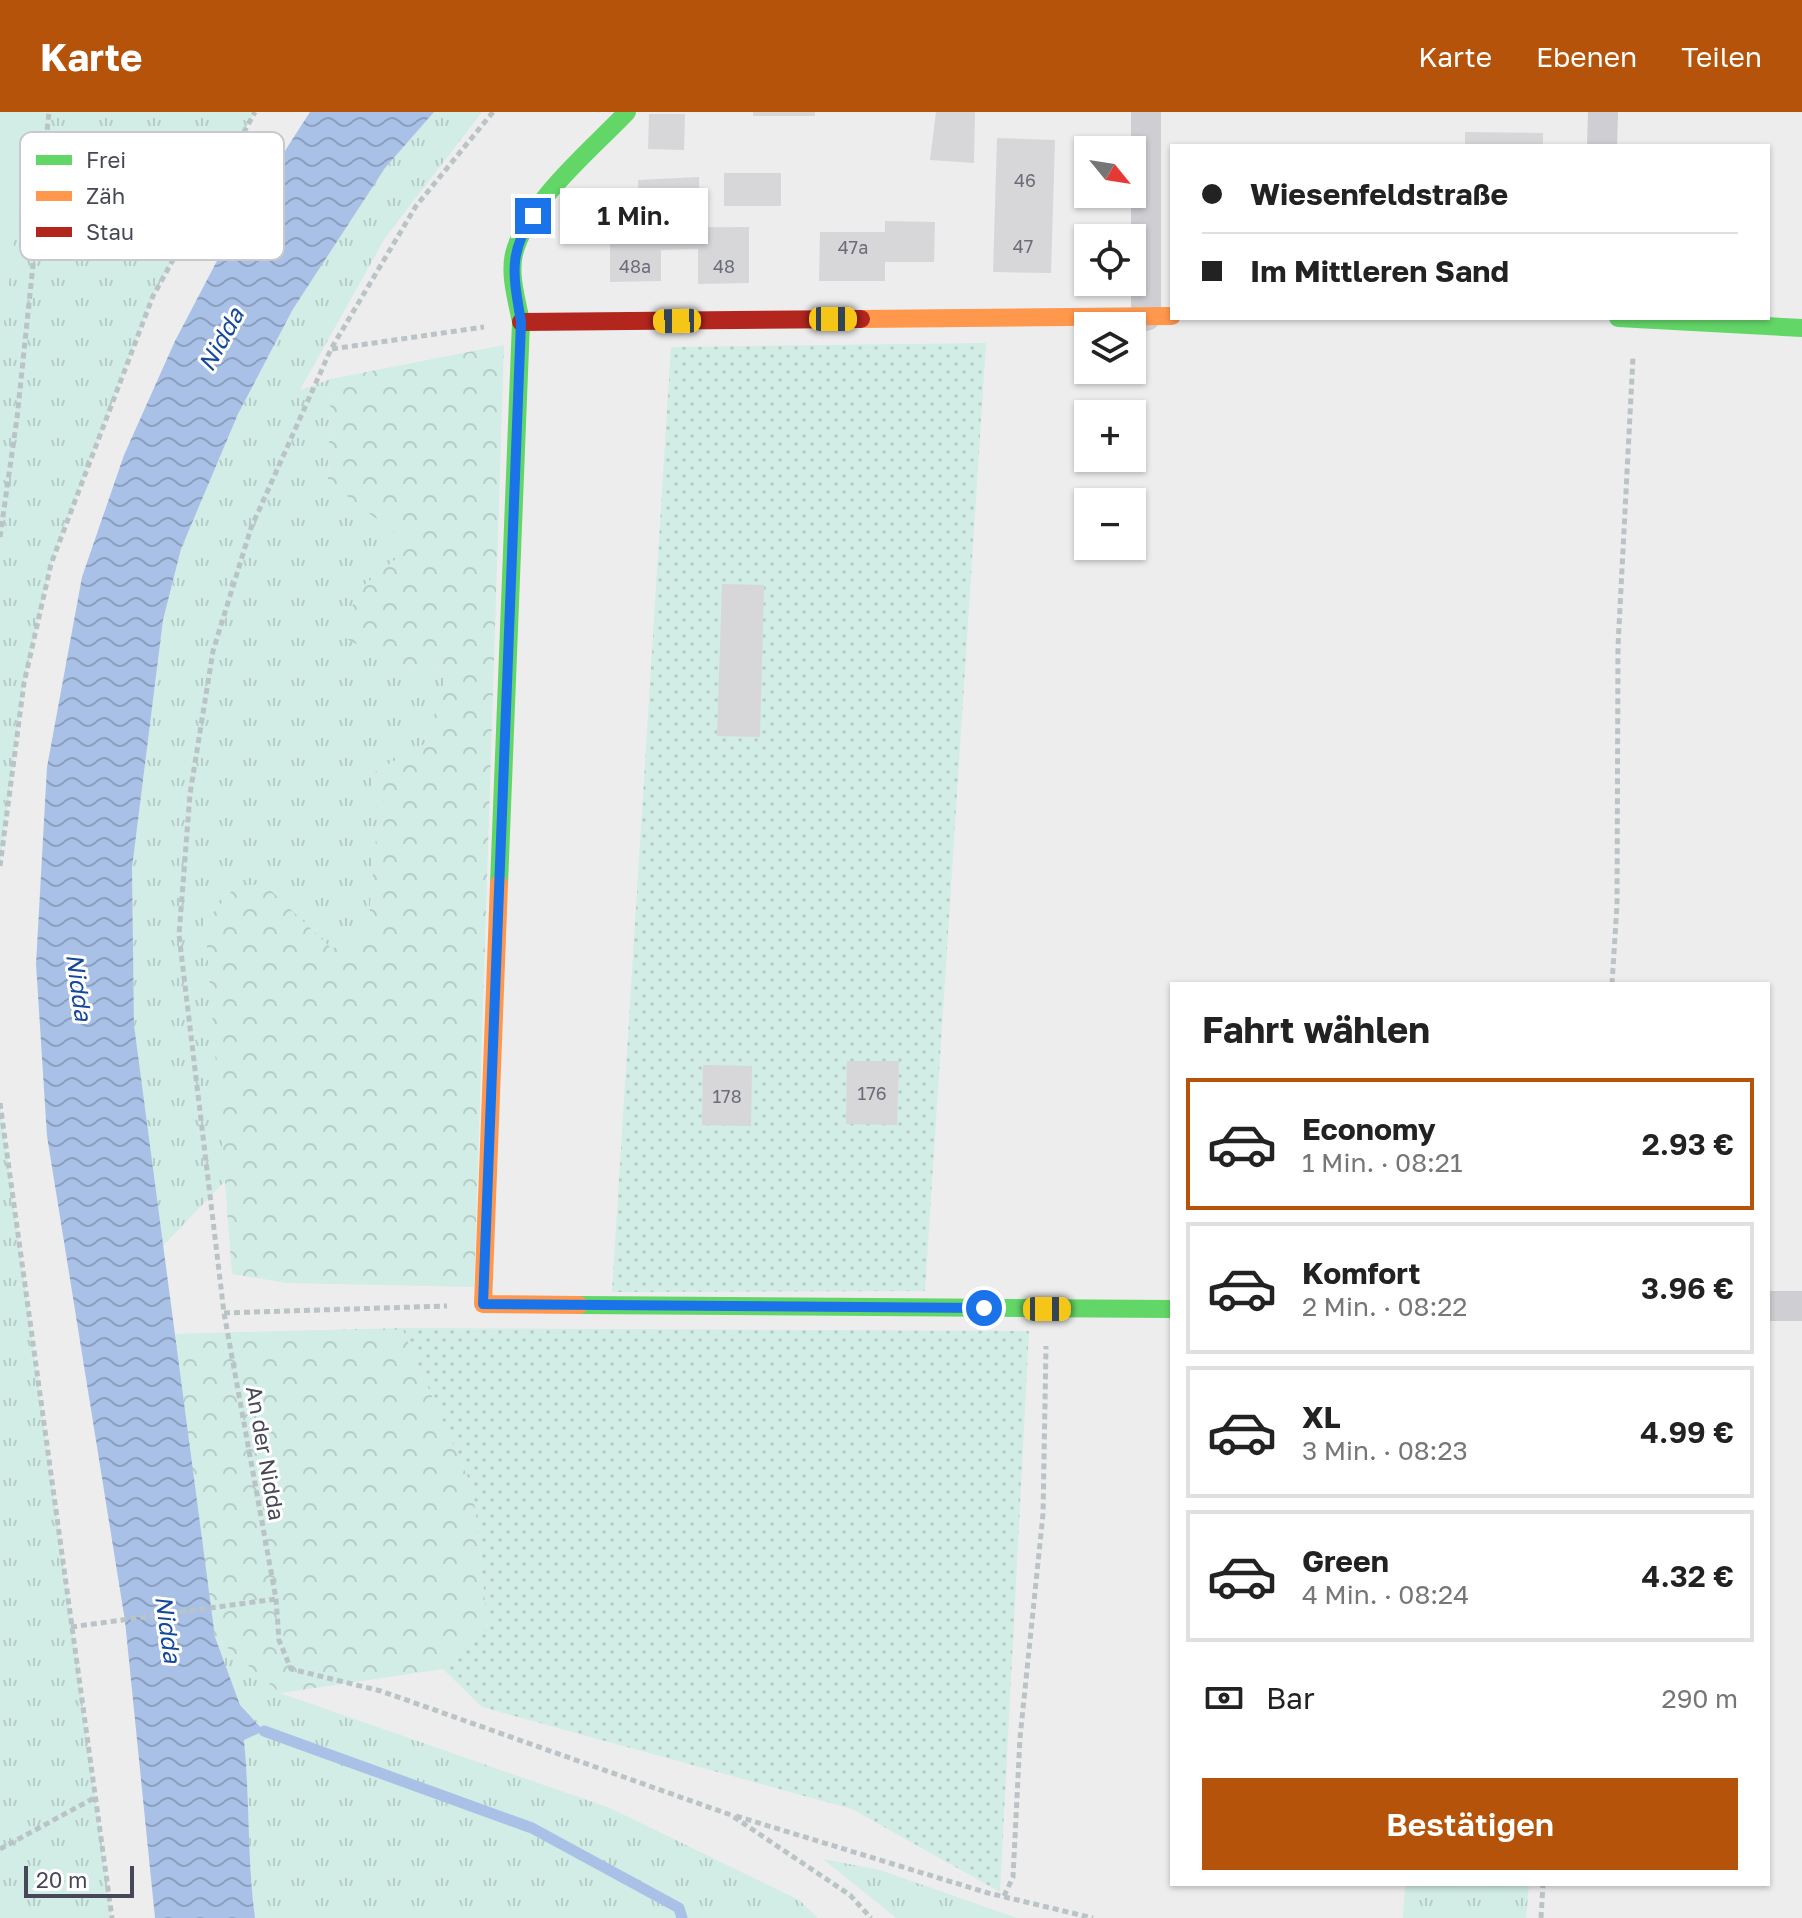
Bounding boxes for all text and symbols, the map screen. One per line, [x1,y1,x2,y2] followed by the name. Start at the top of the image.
[40,34,142,79] text: Karte
[1418,40,1492,73] text: Karte
[1536,40,1637,73] text: Ebenen
[1681,40,1762,73] text: Teilen
[20,132,284,260] legend
[1074,136,1146,208] north arrow
[1074,136,1146,560] map controls
[86,146,126,173] text: Frei
[1014,169,1036,191] house number: 46
[1250,176,1508,212] text: Wiesenfeldstraße
[86,182,125,209] text: Zäh
[561,188,709,244] callout: 1 Min.
[515,198,551,234] route end
[597,200,671,231] text: 1 Min.
[86,218,134,245] text: Stau
[1074,224,1146,296] button: locate
[1013,235,1033,257] house number: 47
[838,236,868,258] house number: 47a
[1250,253,1509,289] text: Im Mittleren Sand
[619,255,651,277] house number: 48a
[713,255,735,277] house number: 48
[191,301,250,376] water label: Nidda
[809,307,857,331] car
[653,309,701,333] car
[1074,312,1146,384] button: layers
[1074,400,1146,472] button: +
[1074,488,1146,560] button: −
[61,951,99,1024] water label: Nidda
[1202,1008,1430,1051] text: Fahrt wählen
[857,1082,887,1104] house number: 176
[712,1085,742,1107] house number: 178
[1206,1108,1278,1180] icon: car
[1302,1111,1436,1147] text: Economy
[1642,1126,1734,1162] text: 2.93 €
[1302,1147,1463,1178] text: 1 Min. · 08:21
[1206,1252,1278,1324] icon: car
[1302,1255,1421,1291] text: Komfort
[1641,1270,1734,1306] text: 3.96 €
[966,1290,1002,1326] route start
[1302,1291,1467,1322] text: 2 Min. · 08:22
[1023,1297,1071,1321] car
[241,1384,291,1522] street label: An der Nidda
[1206,1396,1278,1468] icon: car
[1302,1399,1341,1435] text: XL
[1640,1414,1734,1450] text: 4.99 €
[1302,1435,1468,1466] text: 3 Min. · 08:23
[1206,1540,1278,1612] icon: car
[1302,1543,1389,1579] text: Green
[1642,1558,1734,1594] text: 4.32 €
[1302,1579,1469,1610] text: 4 Min. · 08:24
[150,1593,188,1666] water label: Nidda
[1202,1676,1246,1720] icon: cash
[1266,1680,1315,1716] text: Bar
[1662,1683,1738,1714] text: 290 m
[1202,1778,1738,1870] button: Bestätigen
[24,1862,134,1898] scale bar
[36,1866,87,1893] text: 20 m

